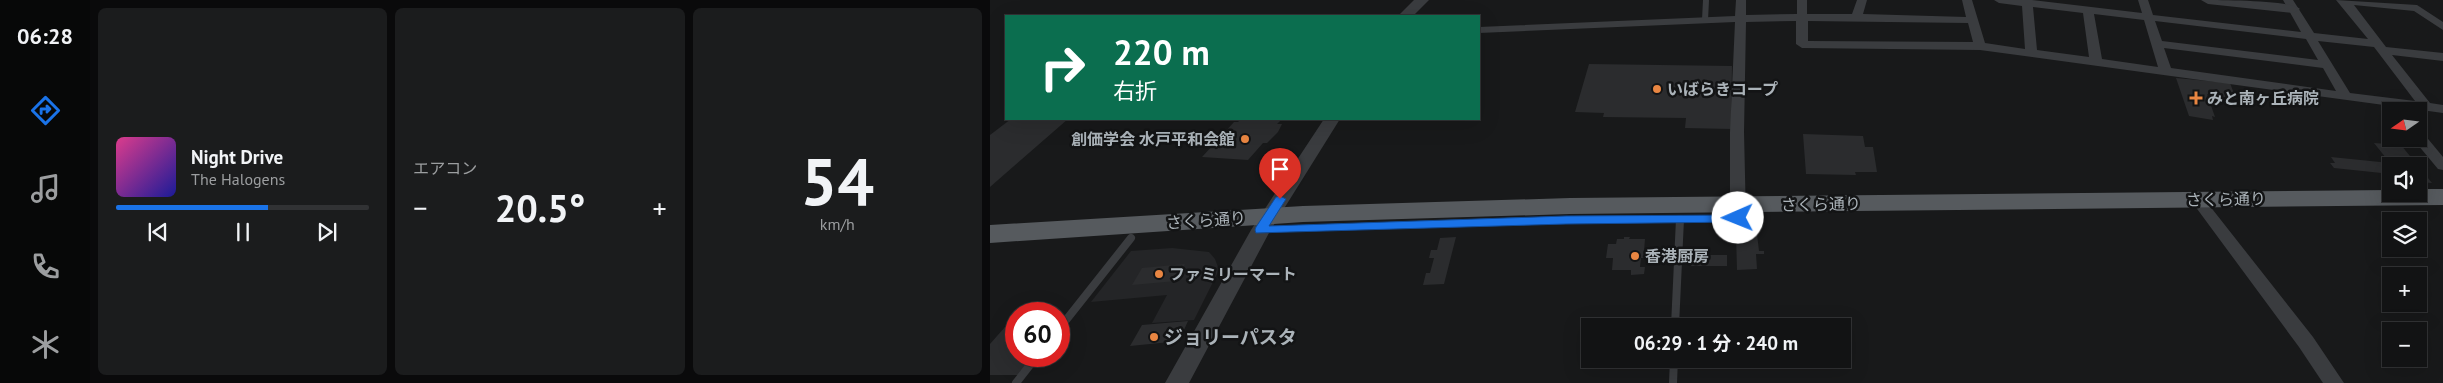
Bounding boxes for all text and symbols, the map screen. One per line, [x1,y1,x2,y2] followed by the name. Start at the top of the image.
[17,22,73,50] text: 06:28
[1113,29,1210,75] text: 220 m
[1030,35,1095,100] icon: right
[1113,77,1157,105] text: 右折
[1667,79,1778,99] place label: いばらきコープ
[1651,83,1663,95] marker: いばらきコープ
[2207,88,2319,108] place label: みと南ヶ丘病院
[2189,91,2203,105] marker: みと南ヶ丘病院
[28,93,63,128] icon: directions
[2382,102,2428,148] north arrow
[2382,102,2427,367] map controls
[1071,129,1235,149] place label: 創価学会 水戸平和会館
[1239,133,1251,145] marker: 創価学会 水戸平和会館
[800,139,874,223] text: 54
[191,145,283,169] text: Night Drive
[1259,148,1301,199] pin
[1266,155,1294,183] icon: arrive
[2382,157,2427,202] button: sound
[413,158,477,178] text: エアコン
[191,169,285,189] text: The Halogens
[28,171,63,206] icon: music
[495,183,585,232] text: 20.5°
[2186,188,2266,210] street label: さくら通り
[413,189,427,226] text: −
[653,189,667,226] text: +
[1711,191,1763,243] position arrow
[1781,193,1861,215] street label: さくら通り
[1165,207,1247,233] street label: さくら通り
[2382,212,2427,257] button: layers
[820,214,855,234] text: km/h
[144,218,172,246] icon: previous
[229,218,257,246] icon: pause
[313,218,341,246] icon: next
[1645,246,1709,266] place label: 香港厨房
[28,249,63,284] icon: phone
[1629,250,1641,262] marker: 香港厨房
[1169,264,1297,284] place label: ファミリーマート
[2382,267,2427,312] button: +
[1153,268,1165,280] marker: ファミリーマート
[1005,302,1070,367] speed limit sign: 60
[2382,322,2427,367] button: −
[1164,325,1297,349] place label: ジョリーパスタ
[28,327,63,362] icon: climate
[1148,331,1160,343] marker: ジョリーパスタ
[1634,331,1798,355] text: 06:29 · 1 分 · 240 m

